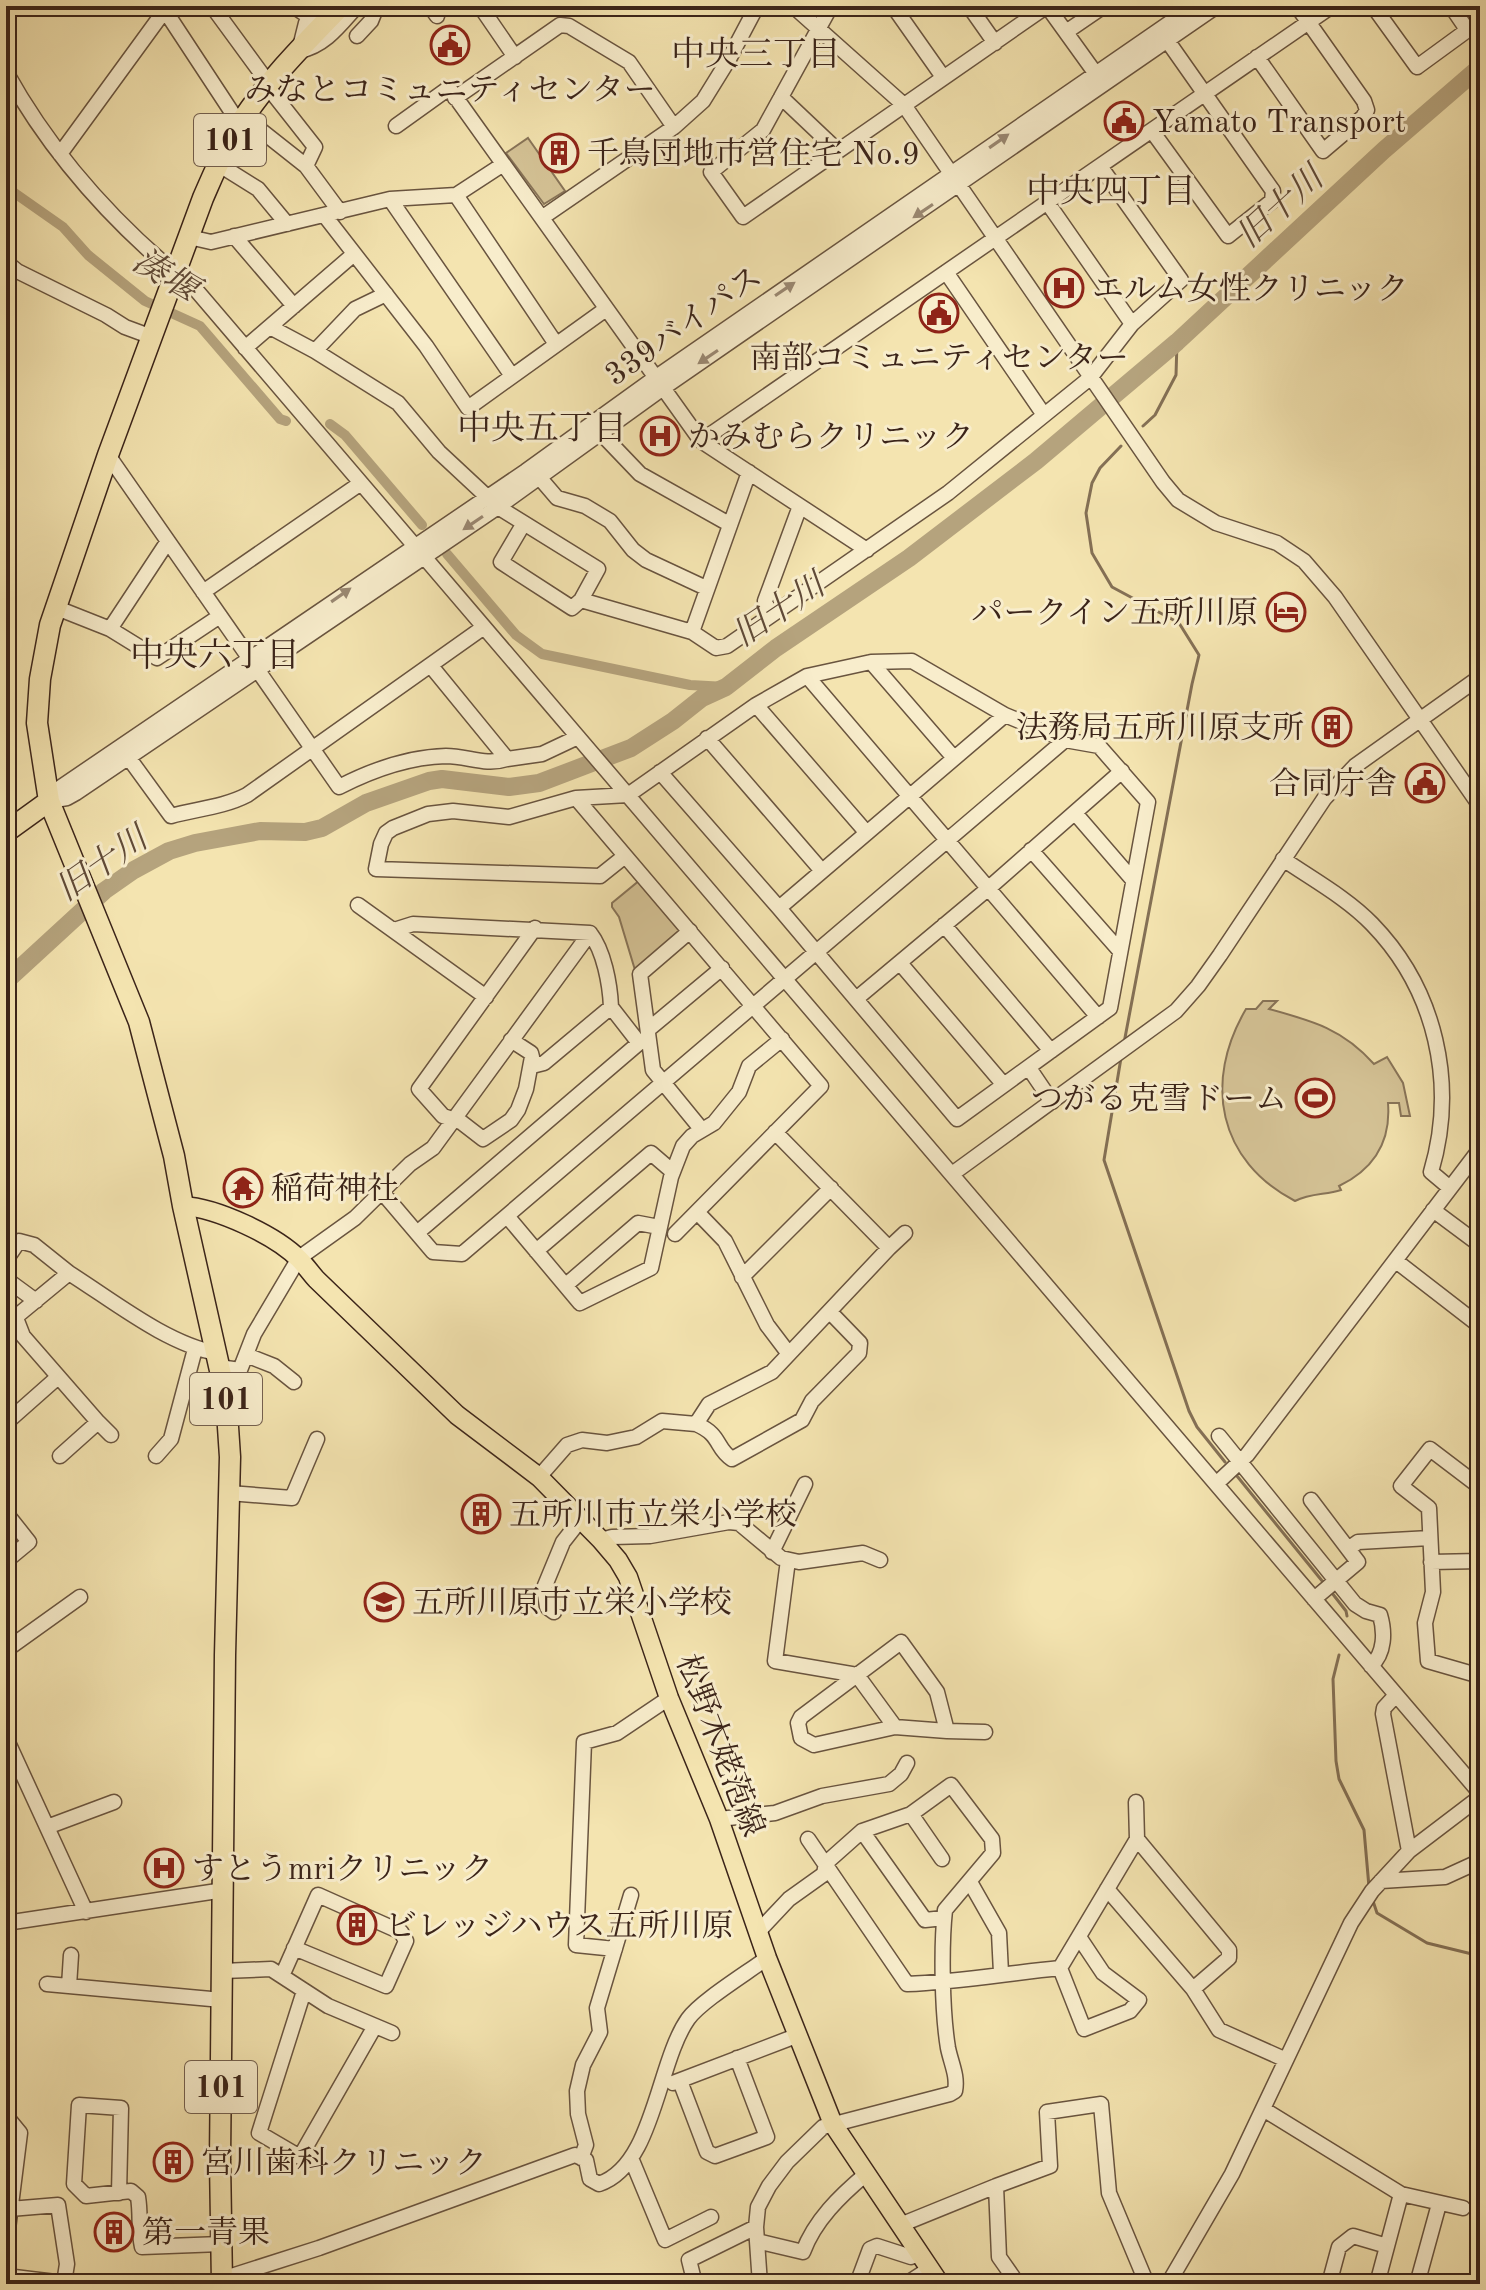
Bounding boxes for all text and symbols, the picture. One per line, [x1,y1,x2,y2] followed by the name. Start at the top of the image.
[429,24,471,66] public building icon: みなとコミュニティセンター
[671,36,841,73] district label: 中央三丁目
[244,74,656,108] place label: みなとコミュニティセンター
[1103,100,1145,142] public building icon: Yamato Transport
[1152,108,1406,140] place label: Yamato Transport
[194,114,266,166] road number: 101
[538,132,580,174] building icon: 千鳥団地市営住宅 No.9
[989,134,1010,149] one-way arrow
[587,136,920,172] place label: 千鳥団地市営住宅 No.9
[1230,157,1333,255] water label: 旧十川
[1026,173,1196,210] district label: 中央四丁目
[912,203,933,218] one-way arrow
[127,242,208,311] water label: 湊堰
[600,261,769,393] street label: 339バイパス
[1043,267,1085,309] hospital icon: エルム女性クリニック
[1092,271,1409,307] place label: エルム女性クリニック
[775,281,796,296] one-way arrow
[918,292,960,334] public building icon: 南部コミュニティセンター
[749,341,1129,376] place label: 南部コミュニティセンター
[698,350,719,365] one-way arrow
[457,410,627,447] district label: 中央五丁目
[639,415,681,457] hospital icon: かみむらクリニック
[688,421,974,455] place label: かみむらクリニック
[462,516,483,531] one-way arrow
[726,564,835,654] water label: 旧十川
[330,588,351,603] one-way arrow
[1265,591,1307,633] hotel icon: パークイン五所川原
[972,596,1258,631] place label: パークイン五所川原
[130,637,300,674] district label: 中央六丁目
[1311,706,1353,748] building icon: 法務局五所川原支所
[1016,711,1304,746] place label: 法務局五所川原支所
[1404,762,1446,804] public building icon: 合同庁舎
[1269,766,1397,802] place label: 合同庁舎
[49,818,158,909] water label: 旧十川
[1294,1077,1336,1119] sports icon: つがる克雪ドーム
[1031,1081,1287,1117] place label: つがる克雪ドーム
[222,1167,264,1209] temple icon: 稲荷神社
[271,1172,399,1207] place label: 稲荷神社
[190,1373,262,1425] road number: 101
[460,1493,502,1535] building icon: 五所川市立栄小学校
[509,1498,797,1533] place label: 五所川市立栄小学校
[363,1581,405,1623] school or university icon: 五所川原市立栄小学校
[412,1586,732,1621] place label: 五所川原市立栄小学校
[669,1649,771,1841] street label: 松野木姥萢線
[143,1847,185,1889] hospital icon: すとうmriクリニック
[192,1853,493,1887] place label: すとうmriクリニック
[336,1904,378,1946] building icon: ビレッジハウス五所川原
[385,1909,733,1944] place label: ビレッジハウス五所川原
[185,2061,257,2113] road number: 101
[152,2141,194,2183] building icon: 宮川歯科クリニック
[201,2146,487,2181] place label: 宮川歯科クリニック
[93,2211,135,2253] building icon: 第一青果
[142,2216,270,2251] place label: 第一青果

